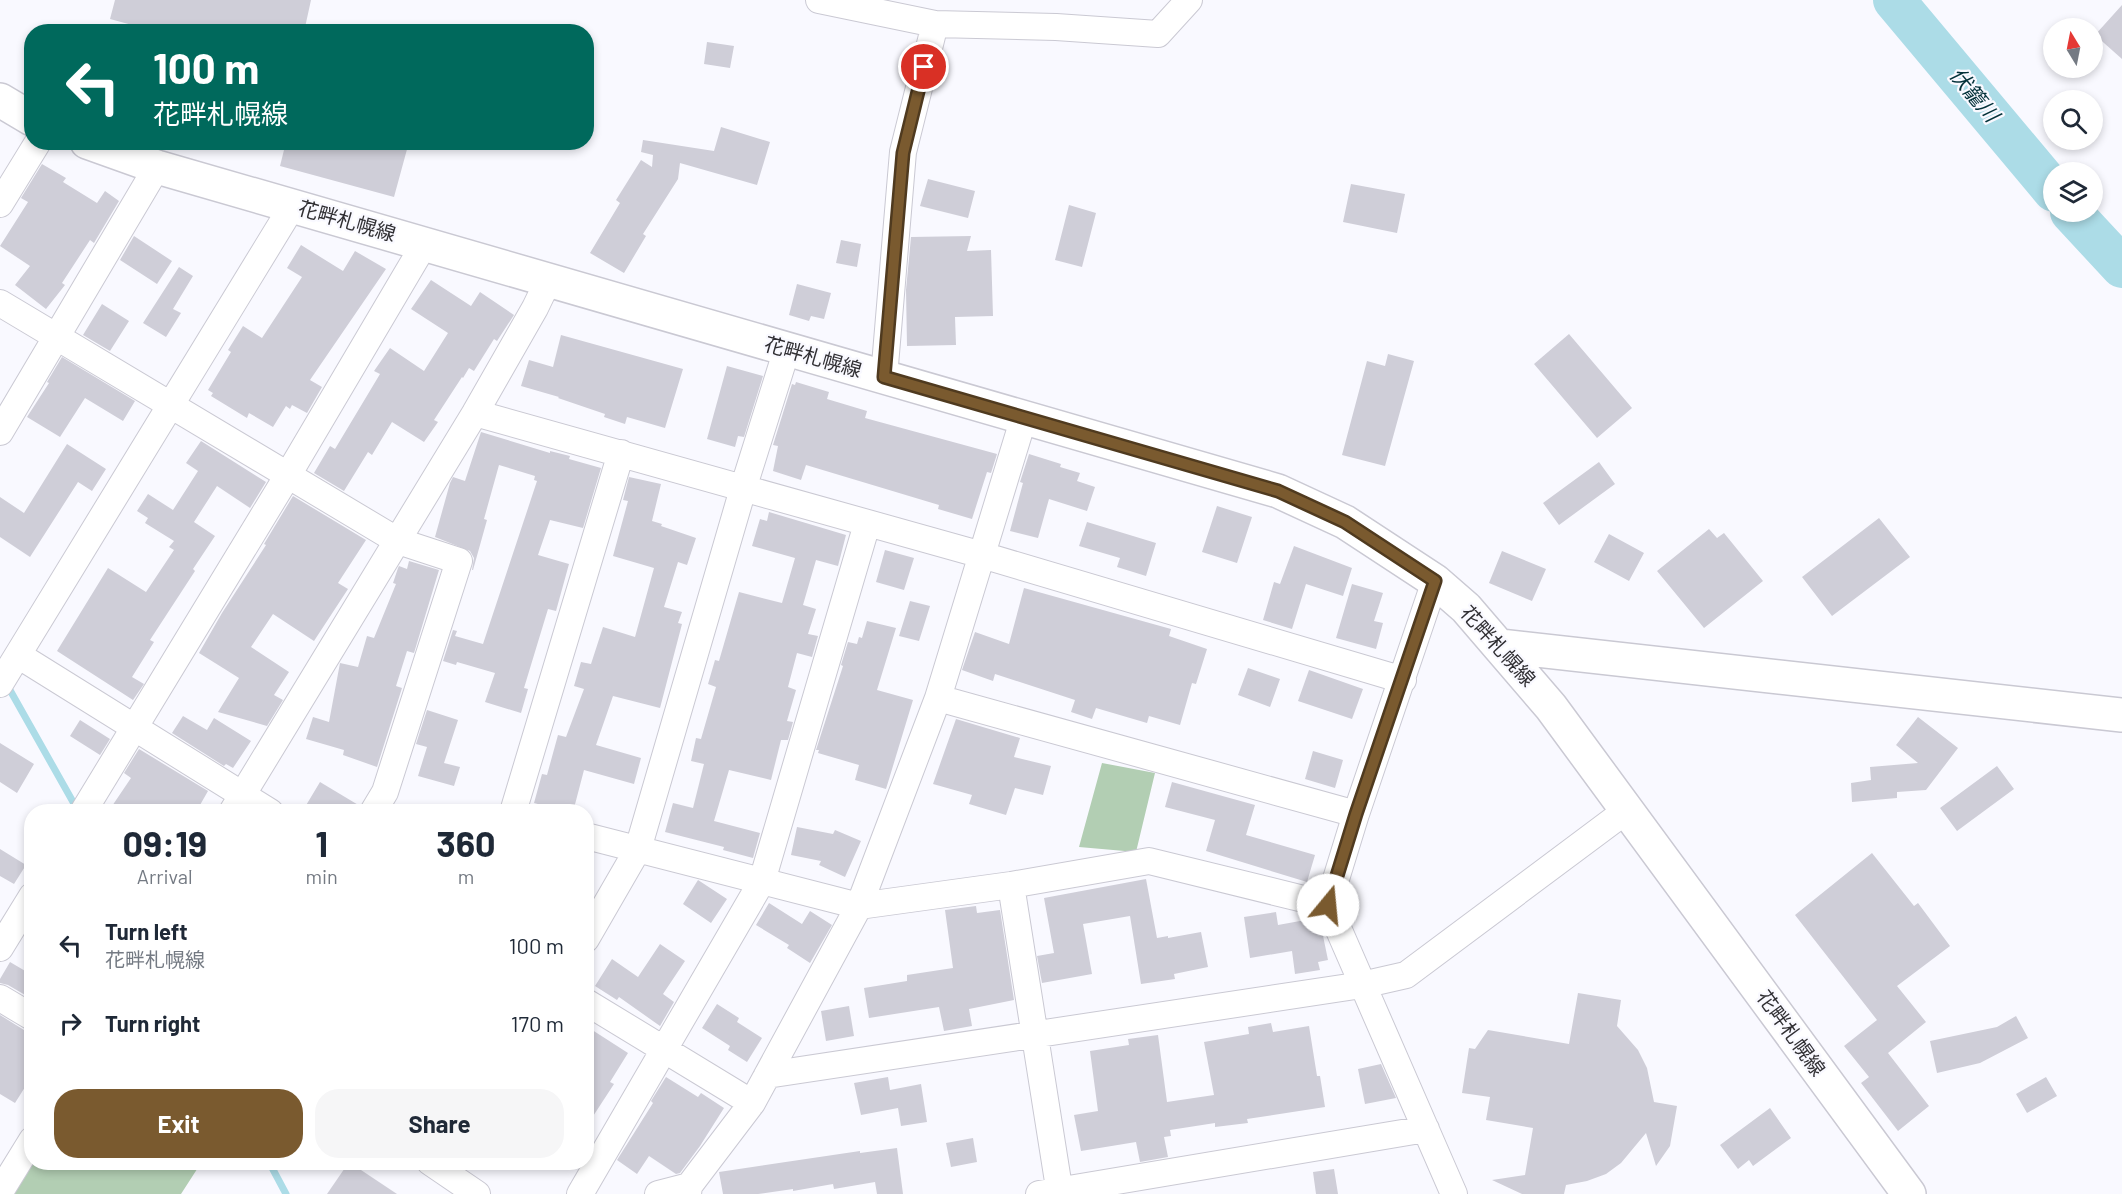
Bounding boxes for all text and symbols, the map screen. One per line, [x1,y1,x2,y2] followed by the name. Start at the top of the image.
[2043,18,2103,78] north arrow
[2043,18,2103,222] map controls
[898,41,949,92] pin
[153,42,259,92] text: 100 m
[54,48,132,126] icon: left
[907,50,940,83] icon: arrive
[1945,62,2006,128] water label: 伏籠川
[2043,90,2103,150] button: search
[153,97,288,129] text: 花畔札幌線
[2043,162,2103,222] button: layers
[296,195,399,245] street label: 花畔札幌線
[762,331,865,381] street label: 花畔札幌線
[1456,600,1541,691] street label: 花畔札幌線
[122,821,207,864] text: 09:19
[315,821,328,864] text: 1
[436,821,496,864] text: 360
[137,864,193,888] text: Arrival
[305,864,338,888] text: min
[458,864,474,888] text: m
[1296,873,1360,937] position arrow
[105,918,188,944] text: Turn left
[54,929,87,962] icon: left
[509,932,564,958] text: 100 m
[105,947,205,971] text: 花畔札幌線
[1753,985,1831,1080] street label: 花畔札幌線
[54,1007,87,1040] icon: right
[105,1010,200,1036] text: Turn right
[511,1010,564,1036] text: 170 m
[54,1089,303,1158] button: Exit
[315,1089,564,1158] button: Share

